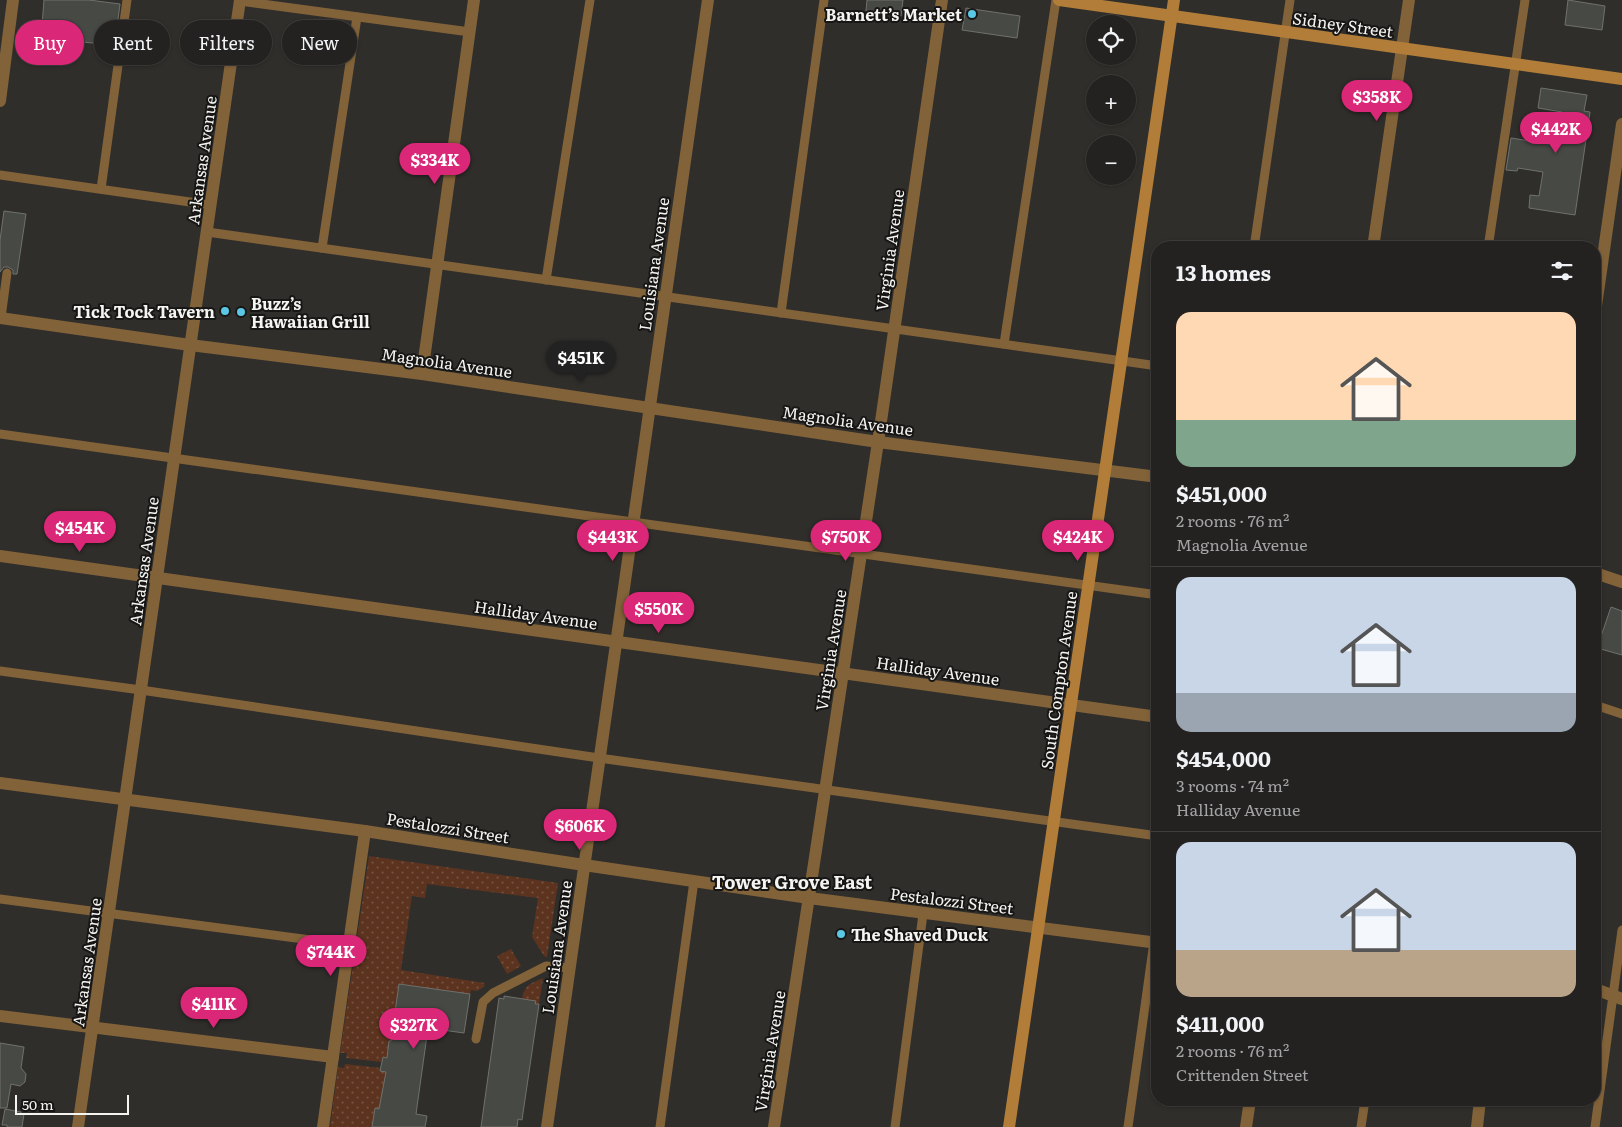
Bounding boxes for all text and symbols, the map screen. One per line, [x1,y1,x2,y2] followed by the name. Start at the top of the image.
[825,2,962,26] place label: Barnett’s Market
[1291,5,1395,43] street label: Sidney Street
[966,8,978,20] marker: Barnett’s Market
[1086,15,1136,185] map controls
[1086,15,1136,65] button: locate
[15,20,84,65] chip: Buy
[94,20,170,65] chip: Rent
[180,20,272,65] chip: Filters
[282,20,357,65] chip: New
[1086,75,1136,125] button: +
[1342,80,1412,122] pin: $358K
[1352,84,1402,108] text: $358K
[180,94,222,226] street label: Arkansas Avenue
[1521,112,1591,154] pin: $442K
[1531,116,1581,140] text: $442K
[1086,135,1136,185] button: −
[400,142,470,185] pin: $334K
[410,147,460,171] text: $334K
[869,188,909,312] street label: Virginia Avenue
[632,196,674,332] street label: Louisiana Avenue
[1176,256,1271,287] text: 13 homes
[1548,257,1576,285] icon: filters
[251,291,370,333] place label: Buzz’s Hawaiian Grill
[73,299,215,323] place label: Tick Tock Tavern
[219,305,231,317] marker: Tick Tock Tavern
[235,306,247,318] marker: Buzz’s Hawaiian Grill
[546,340,616,383] pin: $451K
[380,341,514,383] street label: Magnolia Avenue
[1331,344,1421,434] icon: home
[557,345,605,369] text: $451K
[781,399,915,441] street label: Magnolia Avenue
[1176,477,1267,508] text: $451,000
[122,495,164,627] street label: Arkansas Avenue
[1176,508,1289,532] text: 2 rooms · 76 m²
[45,510,115,553] pin: $454K
[55,515,105,539] text: $454K
[578,520,648,562] pin: $443K
[811,520,881,562] pin: $750K
[1043,520,1113,562] pin: $424K
[588,524,638,548] text: $443K
[821,524,871,548] text: $750K
[1053,524,1103,548] text: $424K
[1176,532,1308,556] text: Magnolia Avenue
[809,588,851,712] street label: Virginia Avenue
[1034,589,1082,771] street label: South Compton Avenue
[624,592,694,634] pin: $550K
[473,593,599,635] street label: Halliday Avenue
[634,596,684,620] text: $550K
[1331,610,1421,700] icon: home
[875,649,1001,691] street label: Halliday Avenue
[1176,742,1271,773] text: $454,000
[1176,773,1289,797] text: 3 rooms · 74 m²
[1176,797,1300,821] text: Halliday Avenue
[385,805,512,849] street label: Pestalozzi Street
[545,808,615,851] pin: $606K
[555,813,605,837] text: $606K
[712,868,872,895] district label: Tower Grove East
[1331,875,1421,965] icon: home
[535,879,577,1015] street label: Louisiana Avenue
[889,881,1016,920] street label: Pestalozzi Street
[65,896,107,1028] street label: Arkansas Avenue
[851,922,988,946] place label: The Shaved Duck
[835,928,847,940] marker: The Shaved Duck
[296,934,366,977] pin: $744K
[307,939,355,963] text: $744K
[179,986,249,1029] pin: $411K
[748,989,790,1113] street label: Virginia Avenue
[192,991,236,1015] text: $411K
[1176,1007,1264,1038] text: $411,000
[379,1008,449,1050] pin: $327K
[390,1012,438,1036] text: $327K
[1176,1038,1289,1062] text: 2 rooms · 76 m²
[1176,1062,1308,1086] text: Crittenden Street
[15,1092,129,1115] scale bar
[22,1094,54,1114] text: 50 m

